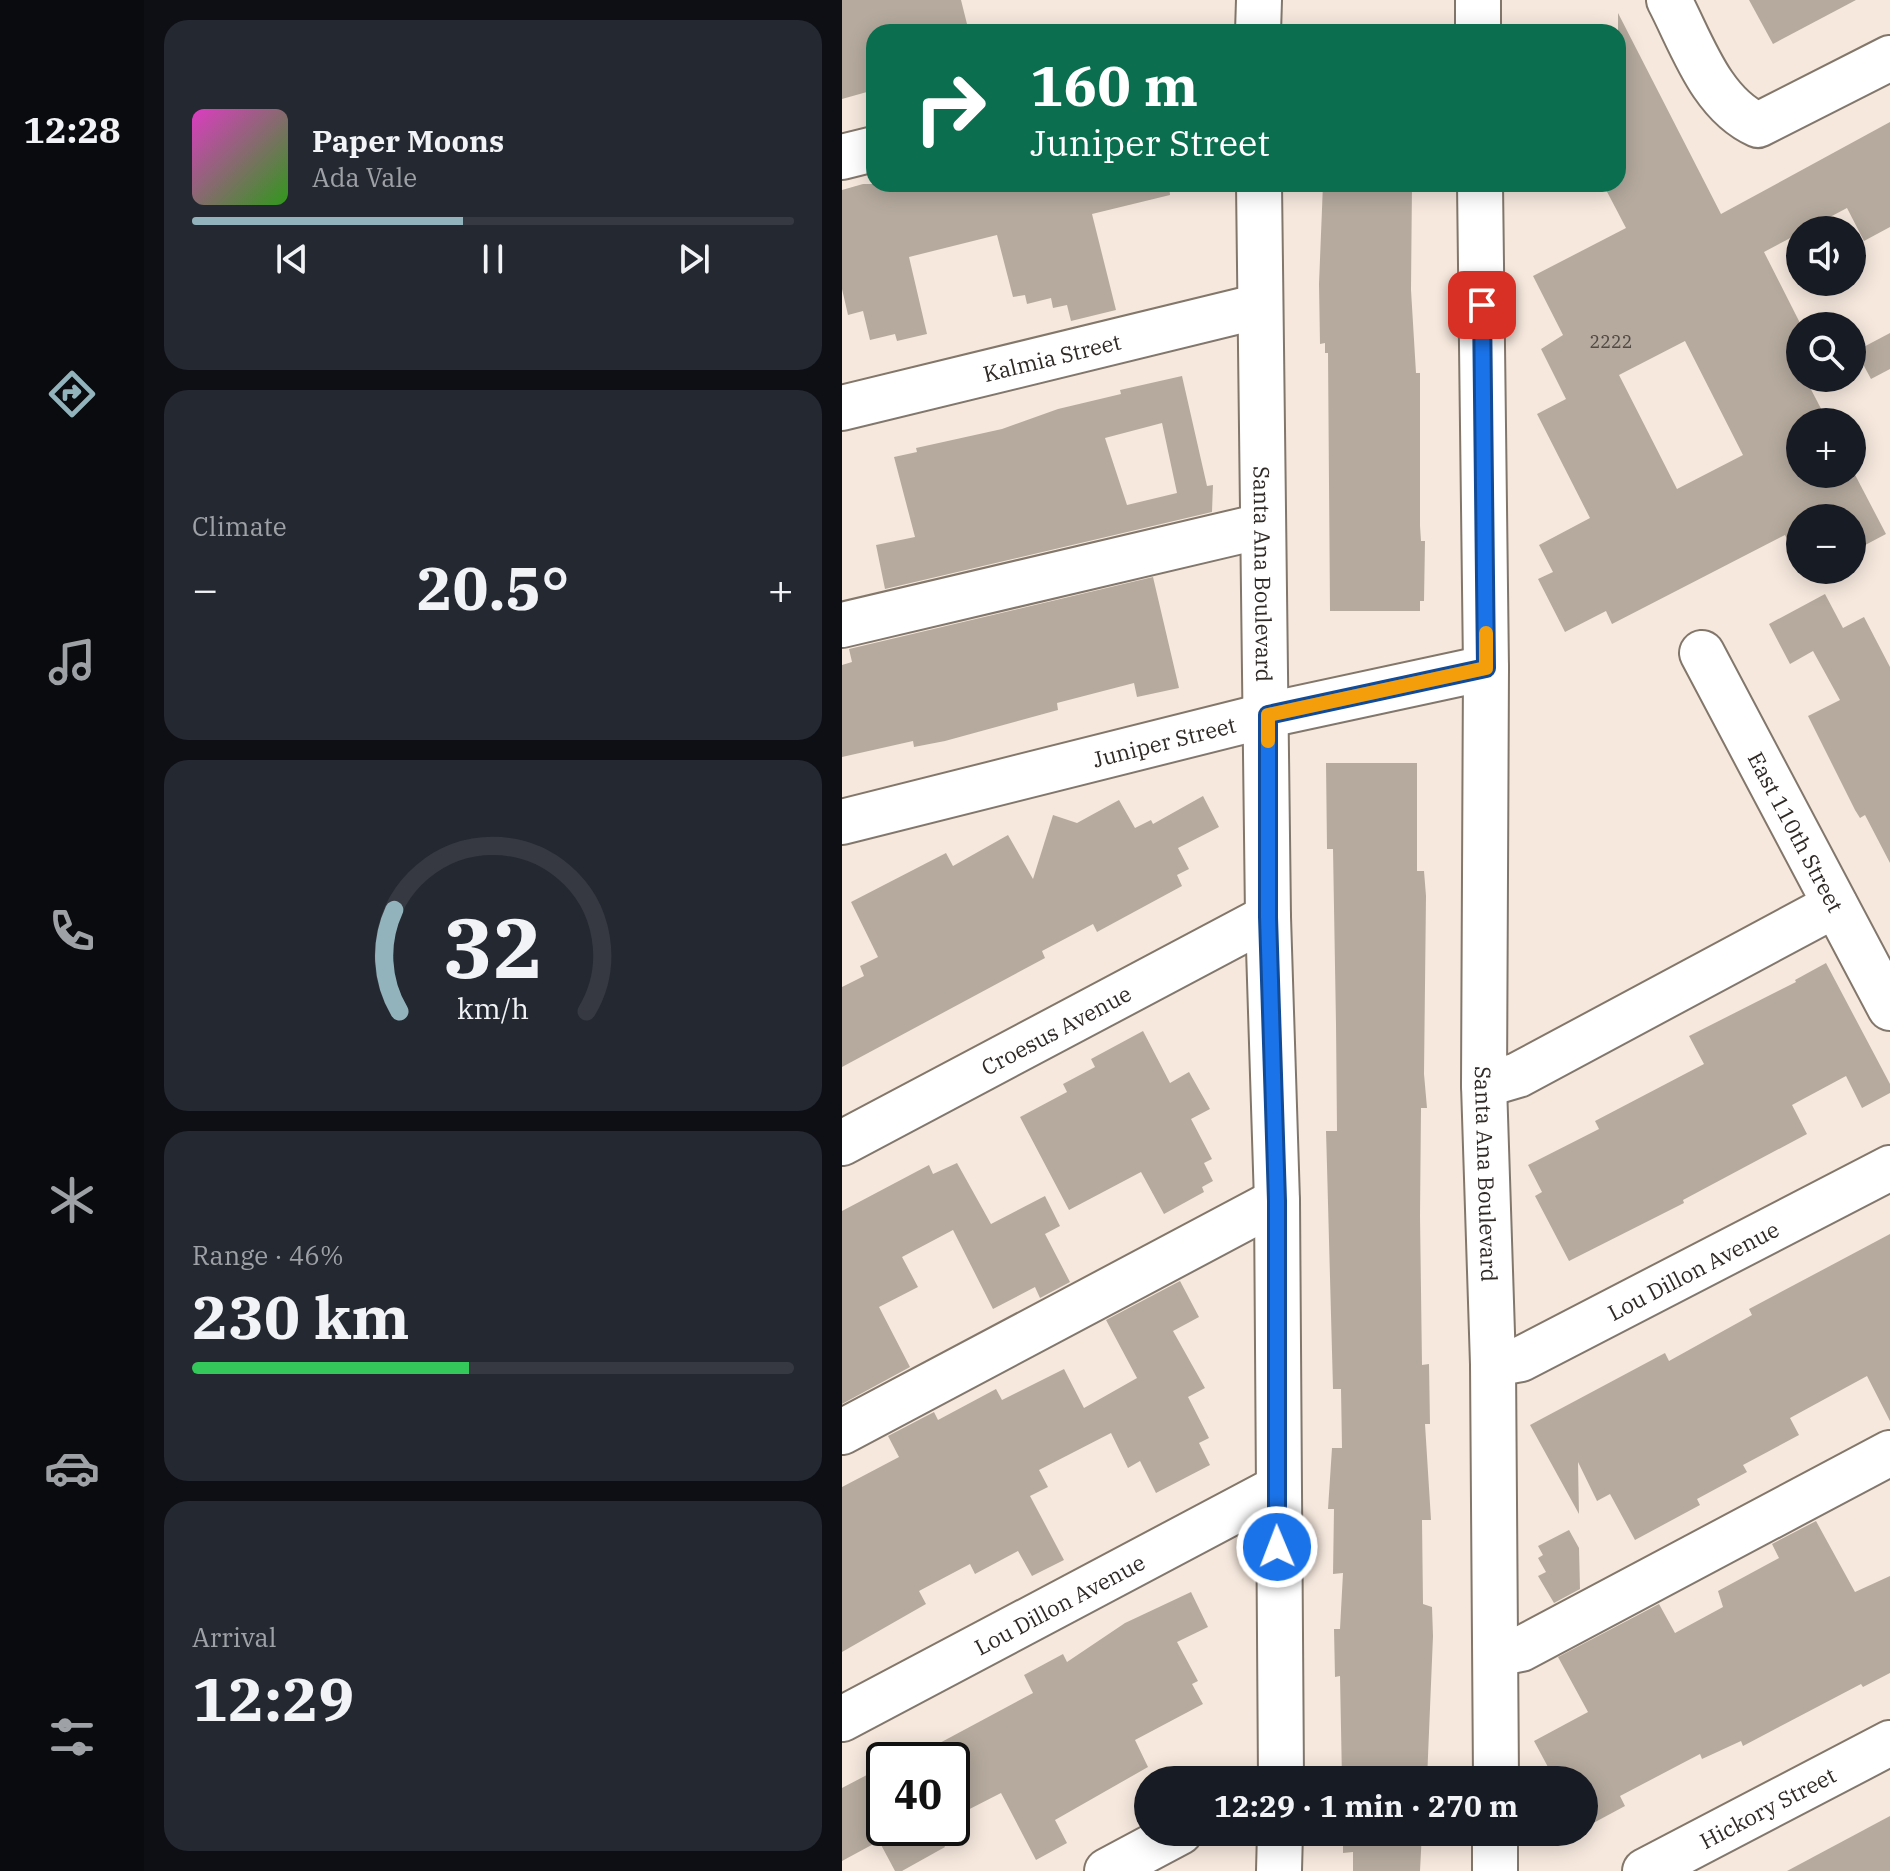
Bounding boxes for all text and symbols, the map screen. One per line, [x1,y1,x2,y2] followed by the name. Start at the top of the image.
[1030,49,1198,121] text: 160 m
[898,56,1002,160] icon: right
[23,106,121,153] text: 12:28
[1030,119,1270,166] text: Juniper Street
[312,121,504,160] text: Paper Moons
[312,160,417,194] text: Ada Vale
[1786,216,1866,584] map controls
[1786,216,1866,296] button: sound
[270,237,314,281] icon: previous
[471,237,515,281] icon: pause
[672,237,716,281] icon: next
[1448,271,1516,339] pin
[1460,283,1504,327] icon: arrive
[1786,312,1866,392] button: search
[980,326,1124,388] street label: Kalmia Street
[1589,330,1633,353] house number: 2222
[44,366,100,422] icon: directions
[1786,408,1866,488] button: +
[1248,466,1280,682] street label: Santa Ana Boulevard
[1786,504,1866,584] button: −
[192,509,287,543] text: Climate
[416,548,570,627] text: 20.5°
[192,560,218,617] text: −
[768,560,794,617] text: +
[44,634,100,690] icon: music
[1089,709,1239,773] street label: Juniper Street
[1742,746,1851,917] street label: East 110th Street
[443,892,543,1000] text: 32
[44,903,100,959] icon: phone
[976,978,1136,1081] street label: Croesus Avenue
[457,990,529,1027] text: km/h
[1469,1066,1505,1282] street label: Santa Ana Boulevard
[44,1172,100,1228] icon: climate
[1602,1214,1783,1326] street label: Lou Dillon Avenue
[192,1238,344,1272] text: Range · 46%
[192,1277,410,1356] text: 230 km
[44,1440,100,1496] icon: car
[1235,1505,1319,1589] position arrow
[969,1547,1150,1661] street label: Lou Dillon Avenue
[192,1620,277,1654] text: Arrival
[192,1659,354,1738] text: 12:29
[44,1709,100,1765] icon: filters
[866,1742,970,1846] speed limit sign: 40
[1694,1759,1841,1855] street label: Hickory Street
[1214,1786,1518,1825] text: 12:29 · 1 min · 270 m

